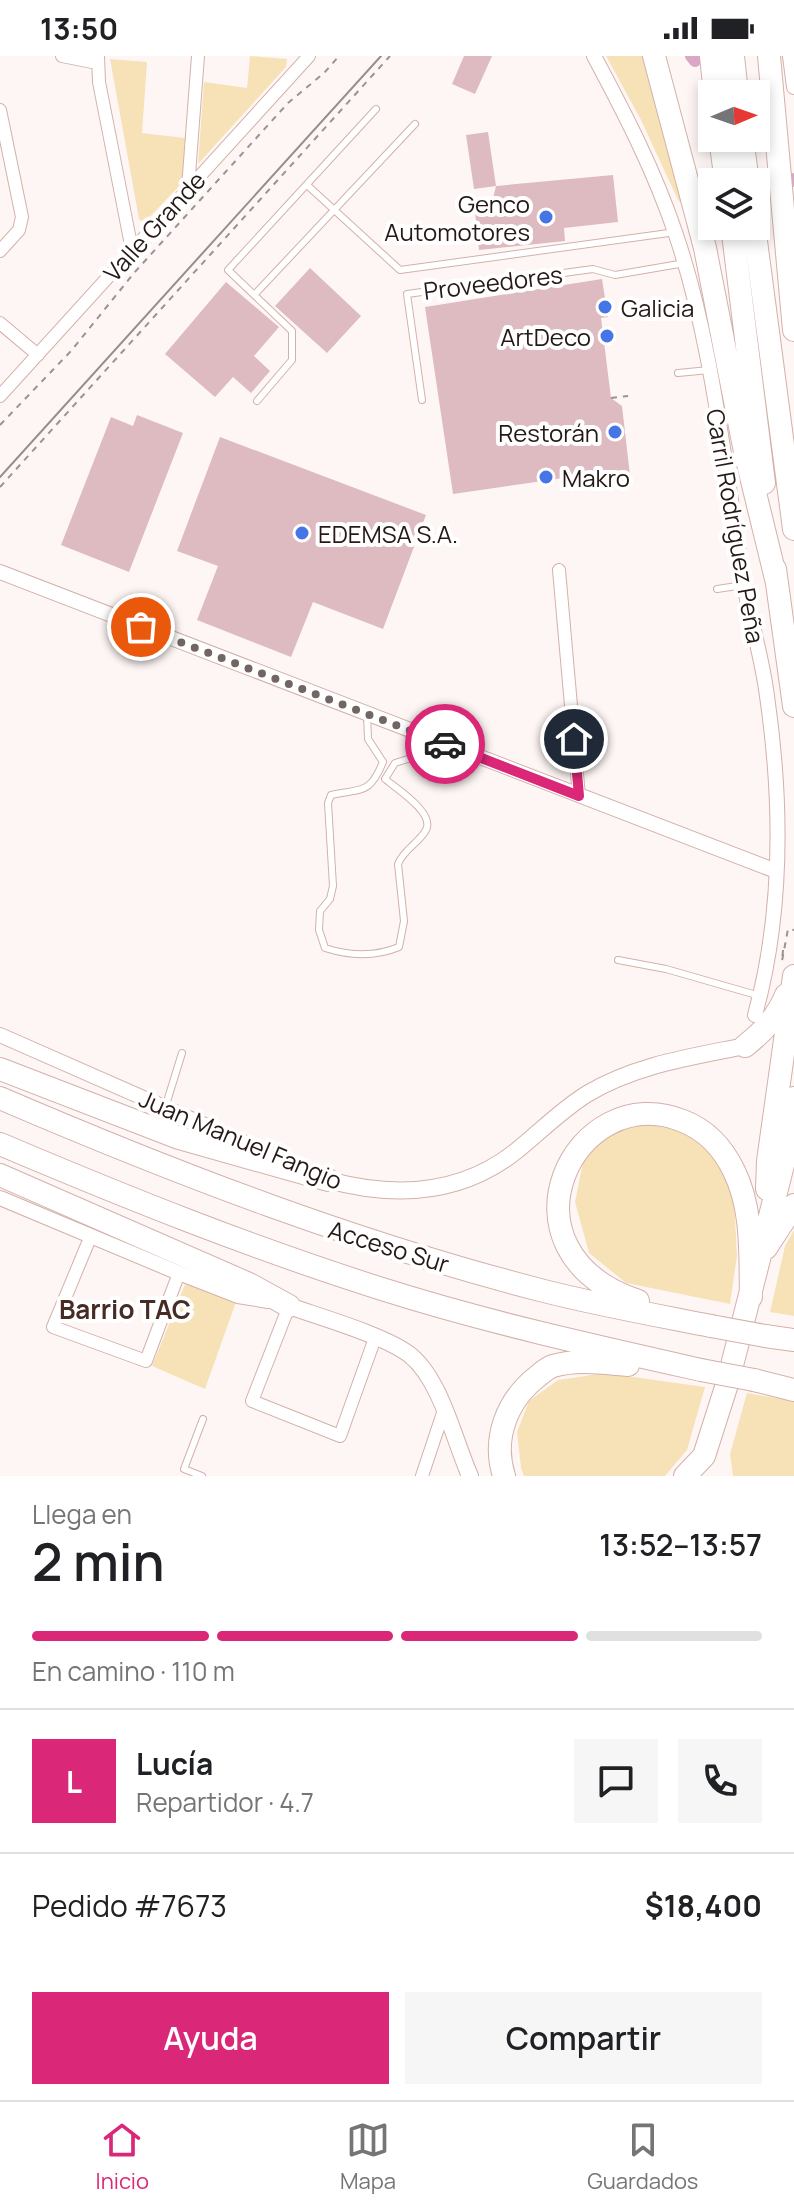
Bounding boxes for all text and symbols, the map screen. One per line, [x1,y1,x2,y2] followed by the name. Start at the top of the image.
[40,8,118,49] text: 13:50
[698,80,770,152] north arrow
[698,80,770,240] map controls
[96,164,212,288] street label: Valle Grande
[698,168,770,240] button: layers
[384,187,530,248] place label: Genco Automotores
[537,208,555,226] marker: Genco Automotores
[422,257,564,307] street label: Proveedores
[621,291,694,324] place label: Galicia
[596,298,614,316] marker: Galicia
[500,320,591,353] place label: ArtDeco
[598,327,616,345] marker: ArtDeco
[699,406,773,646] street label: Carril Rodríguez Peña
[498,416,599,449] place label: Restorán
[606,423,624,441] marker: Restorán
[562,461,630,494] place label: Makro
[537,468,555,486] marker: Makro
[318,517,458,550] place label: EDEMSA S.A.
[293,524,311,542] marker: EDEMSA S.A.
[107,593,175,661] pin
[119,605,163,649] icon: bag
[405,704,485,784] courier
[540,705,608,773] pin
[552,717,596,761] icon: home
[423,722,467,766] icon: car
[134,1081,348,1197] street label: Juan Manuel Fangio
[325,1212,454,1280] street label: Acceso Sur
[59,1291,191,1327] district label: Barrio TAC
[32,1496,132,1532] text: Llega en
[599,1524,762,1565] text: 13:52–13:57
[32,1526,165,1597] text: 2 min
[32,1653,235,1689] text: En camino · 110 m
[574,1739,658,1823] button: chat
[678,1739,762,1823] button: phone
[136,1743,213,1784] text: Lucía
[66,1761,82,1802] text: L
[136,1784,314,1820] text: Repartidor · 4.7
[32,1885,227,1926] text: Pedido #7673
[645,1885,762,1926] text: $18,400
[32,1992,389,2084] button: Ayuda
[405,1992,762,2084] button: Compartir
[96,2118,149,2196] tab: Inicio
[340,2118,396,2196] tab: Mapa
[587,2118,698,2196] tab: Guardados

